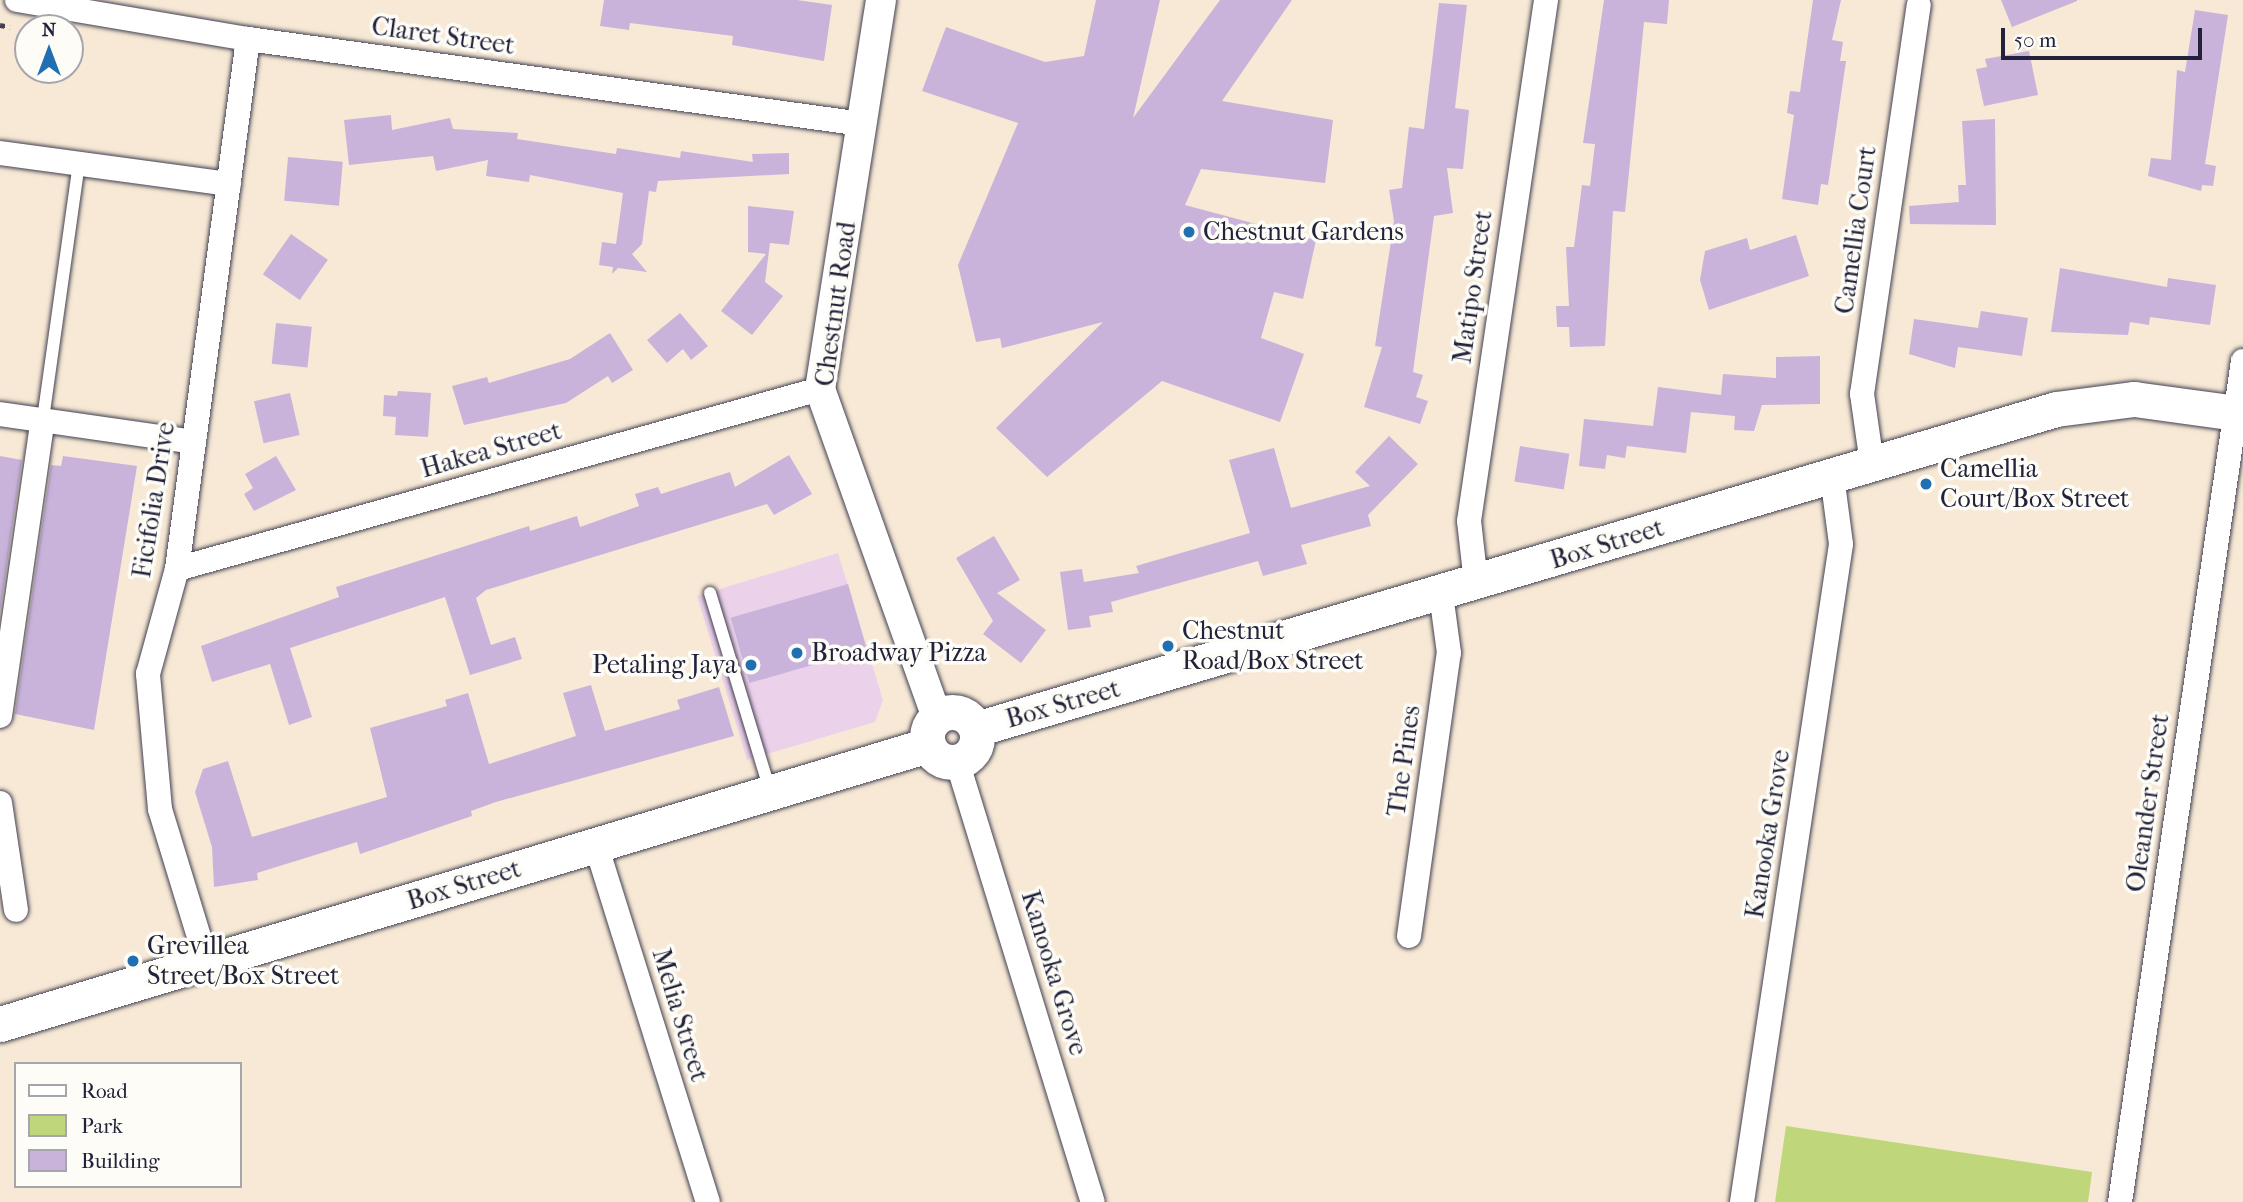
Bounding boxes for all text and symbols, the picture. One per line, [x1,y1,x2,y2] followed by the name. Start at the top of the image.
[370,11,516,61] street label: Claret Street
[14,14,84,84] north arrow
[2005,14,2206,58] scale bar
[42,19,56,41] text: N
[2014,28,2057,52] text: 50 m
[1829,144,1883,316] street label: Camellia Court
[1447,208,1499,366] street label: Matipo Street
[1203,216,1404,248] place label: Chestnut Gardens
[809,220,863,388] street label: Chestnut Road
[1181,224,1197,240] marker: Chestnut Gardens
[417,415,565,485] street label: Hakea Street
[126,420,182,580] street label: Ficifolia Drive
[1940,453,2129,514] place label: Camellia Court/Box Street
[1918,476,1934,492] marker: Camellia Court/Box Street
[1546,512,1668,576] street label: Box Street
[1182,615,1364,676] place label: Chestnut Road/Box Street
[811,637,986,669] place label: Broadway Pizza
[1160,638,1176,654] marker: Chestnut Road/Box Street
[789,645,805,661] marker: Broadway Pizza
[592,649,737,681] place label: Petaling Jaya
[743,657,759,673] marker: Petaling Jaya
[1002,673,1124,735] street label: Box Street
[1381,703,1427,819] street label: The Pines
[2120,712,2176,894] street label: Oleander Street
[1739,747,1797,921] street label: Kanooka Grove
[403,853,525,917] street label: Box Street
[1014,887,1094,1059] street label: Kanooka Grove
[147,930,339,992] place label: Grevillea Street/Box Street
[645,945,715,1085] street label: Melia Street
[125,953,141,969] marker: Grevillea Street/Box Street
[14,1062,242,1188] legend
[81,1079,128,1103] text: Road
[81,1114,123,1138] text: Park
[81,1149,159,1173] text: Building

